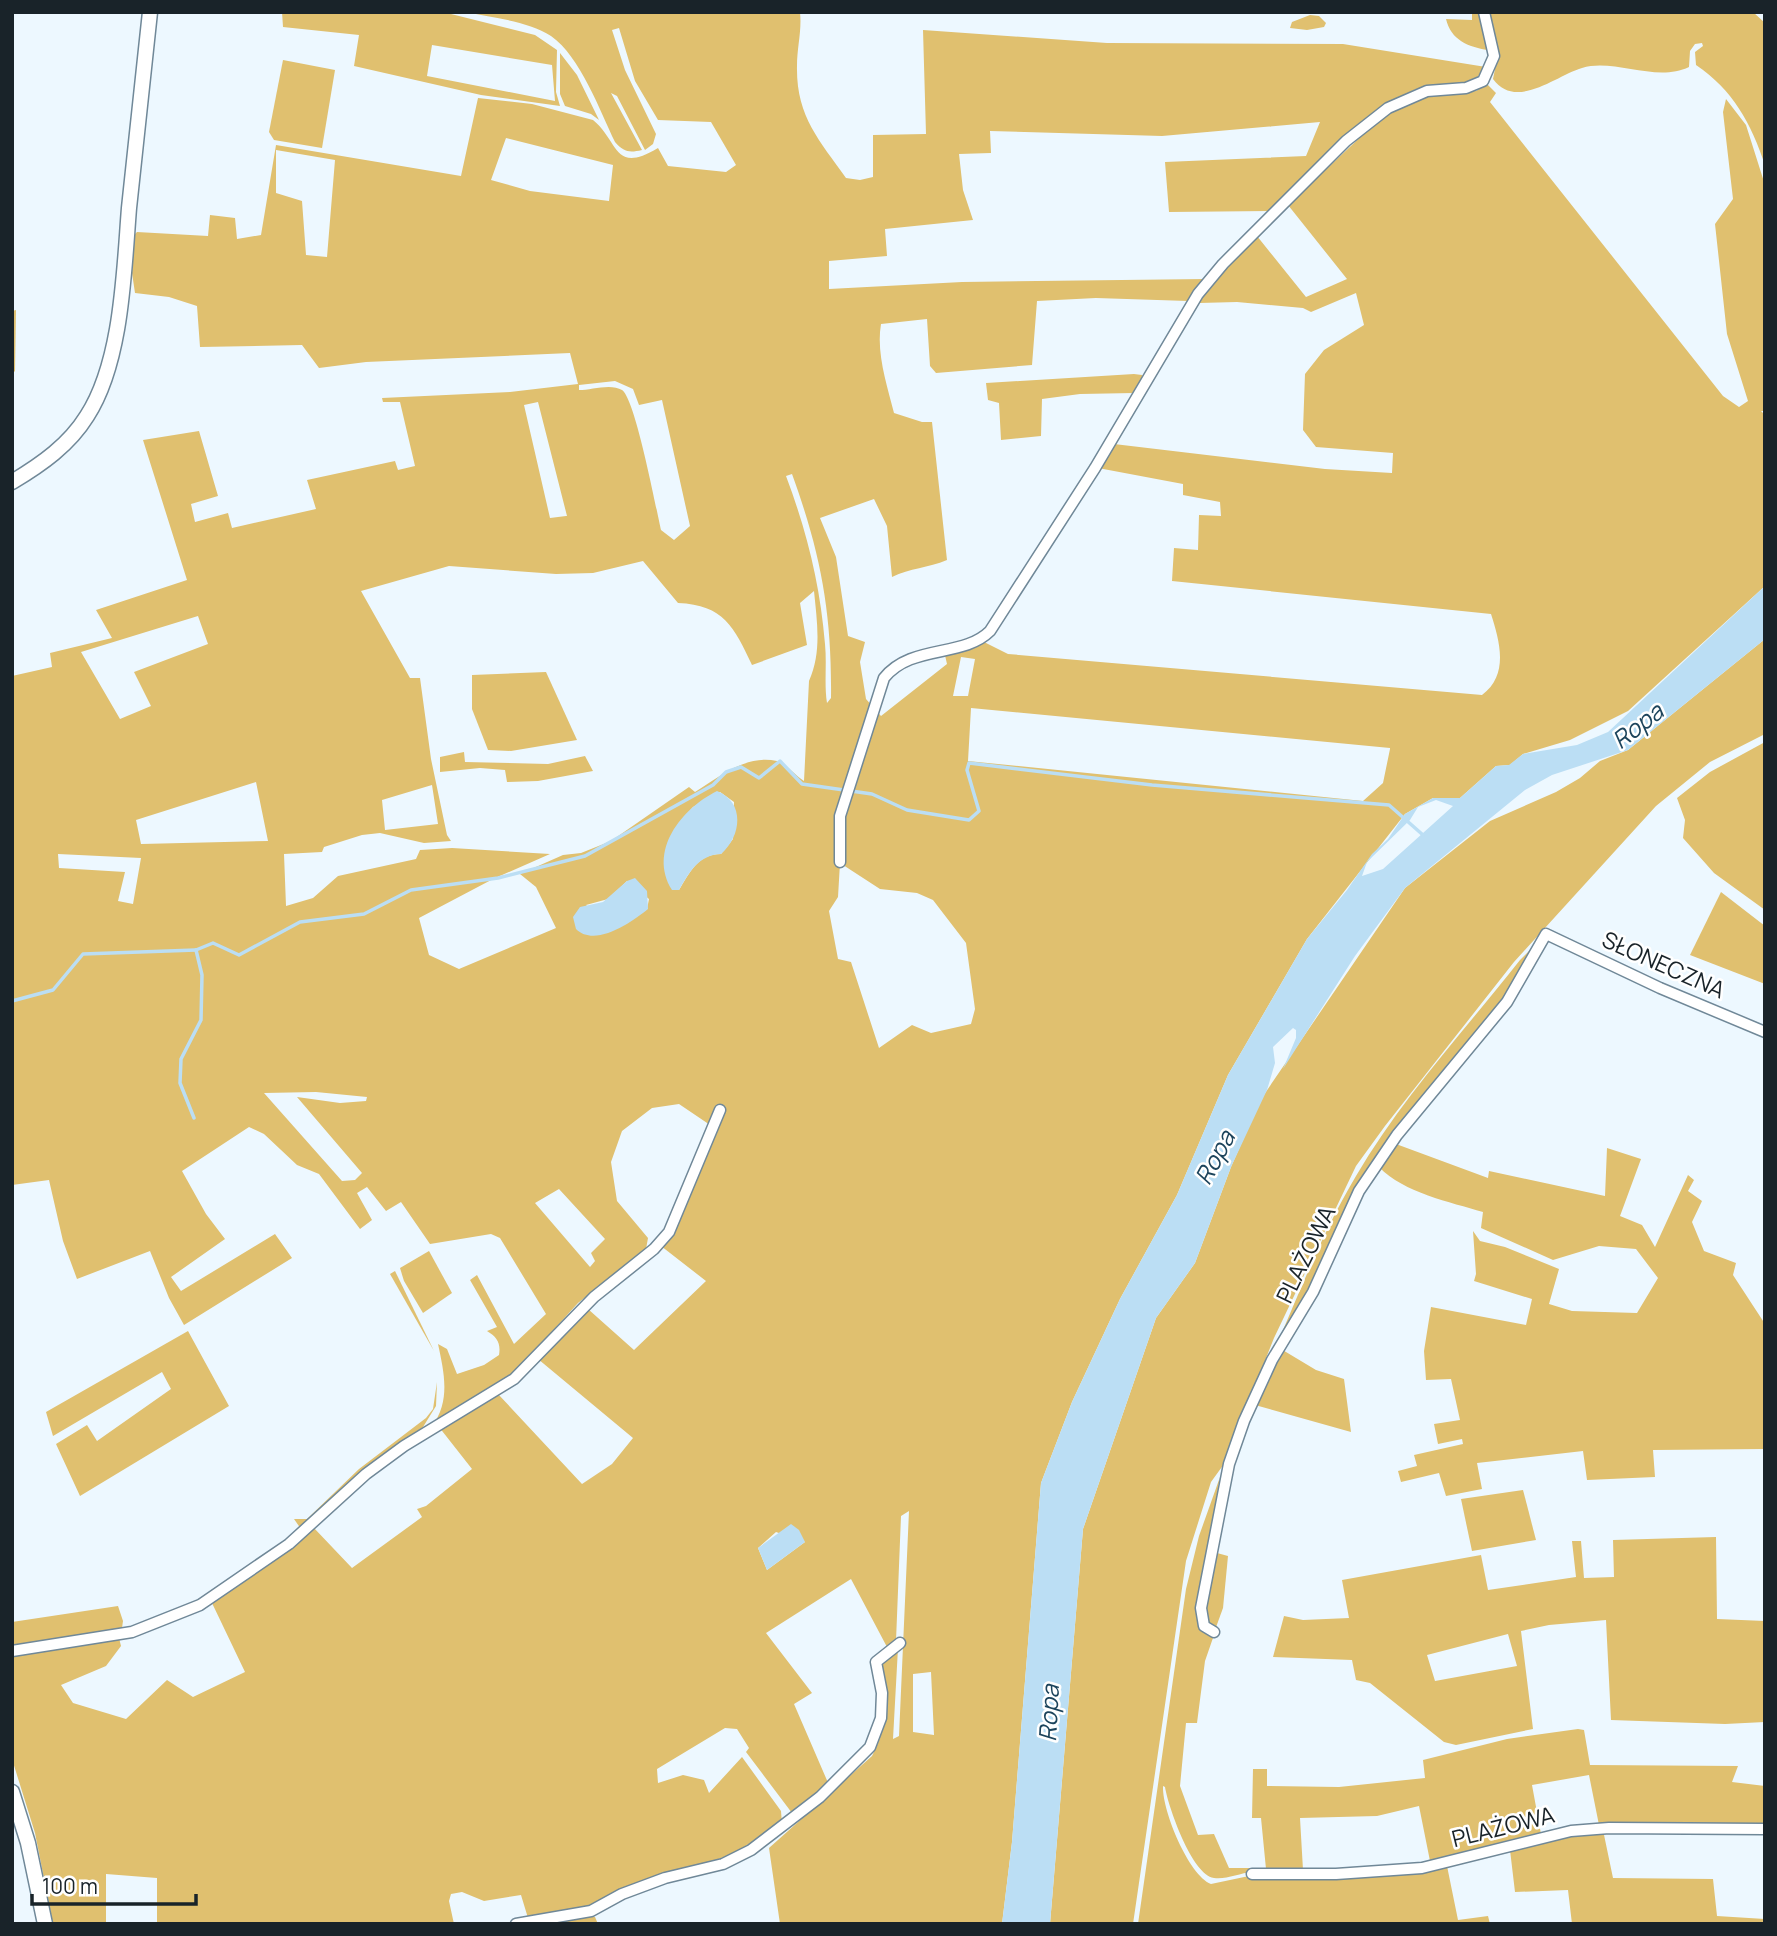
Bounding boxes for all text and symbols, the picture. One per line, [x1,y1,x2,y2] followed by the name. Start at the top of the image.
[1604,693,1671,756] water label: Ropa
[1597,923,1731,1006] street label: SŁONECZNA
[1186,1123,1243,1190] water label: Ropa
[1268,1200,1343,1308] street label: PLAŻOWA
[1030,1682,1066,1742] water label: Ropa
[1448,1798,1558,1854] street label: PLAŻOWA
[32,1862,196,1906] scale bar
[42,1872,98,1900] text: 100 m

